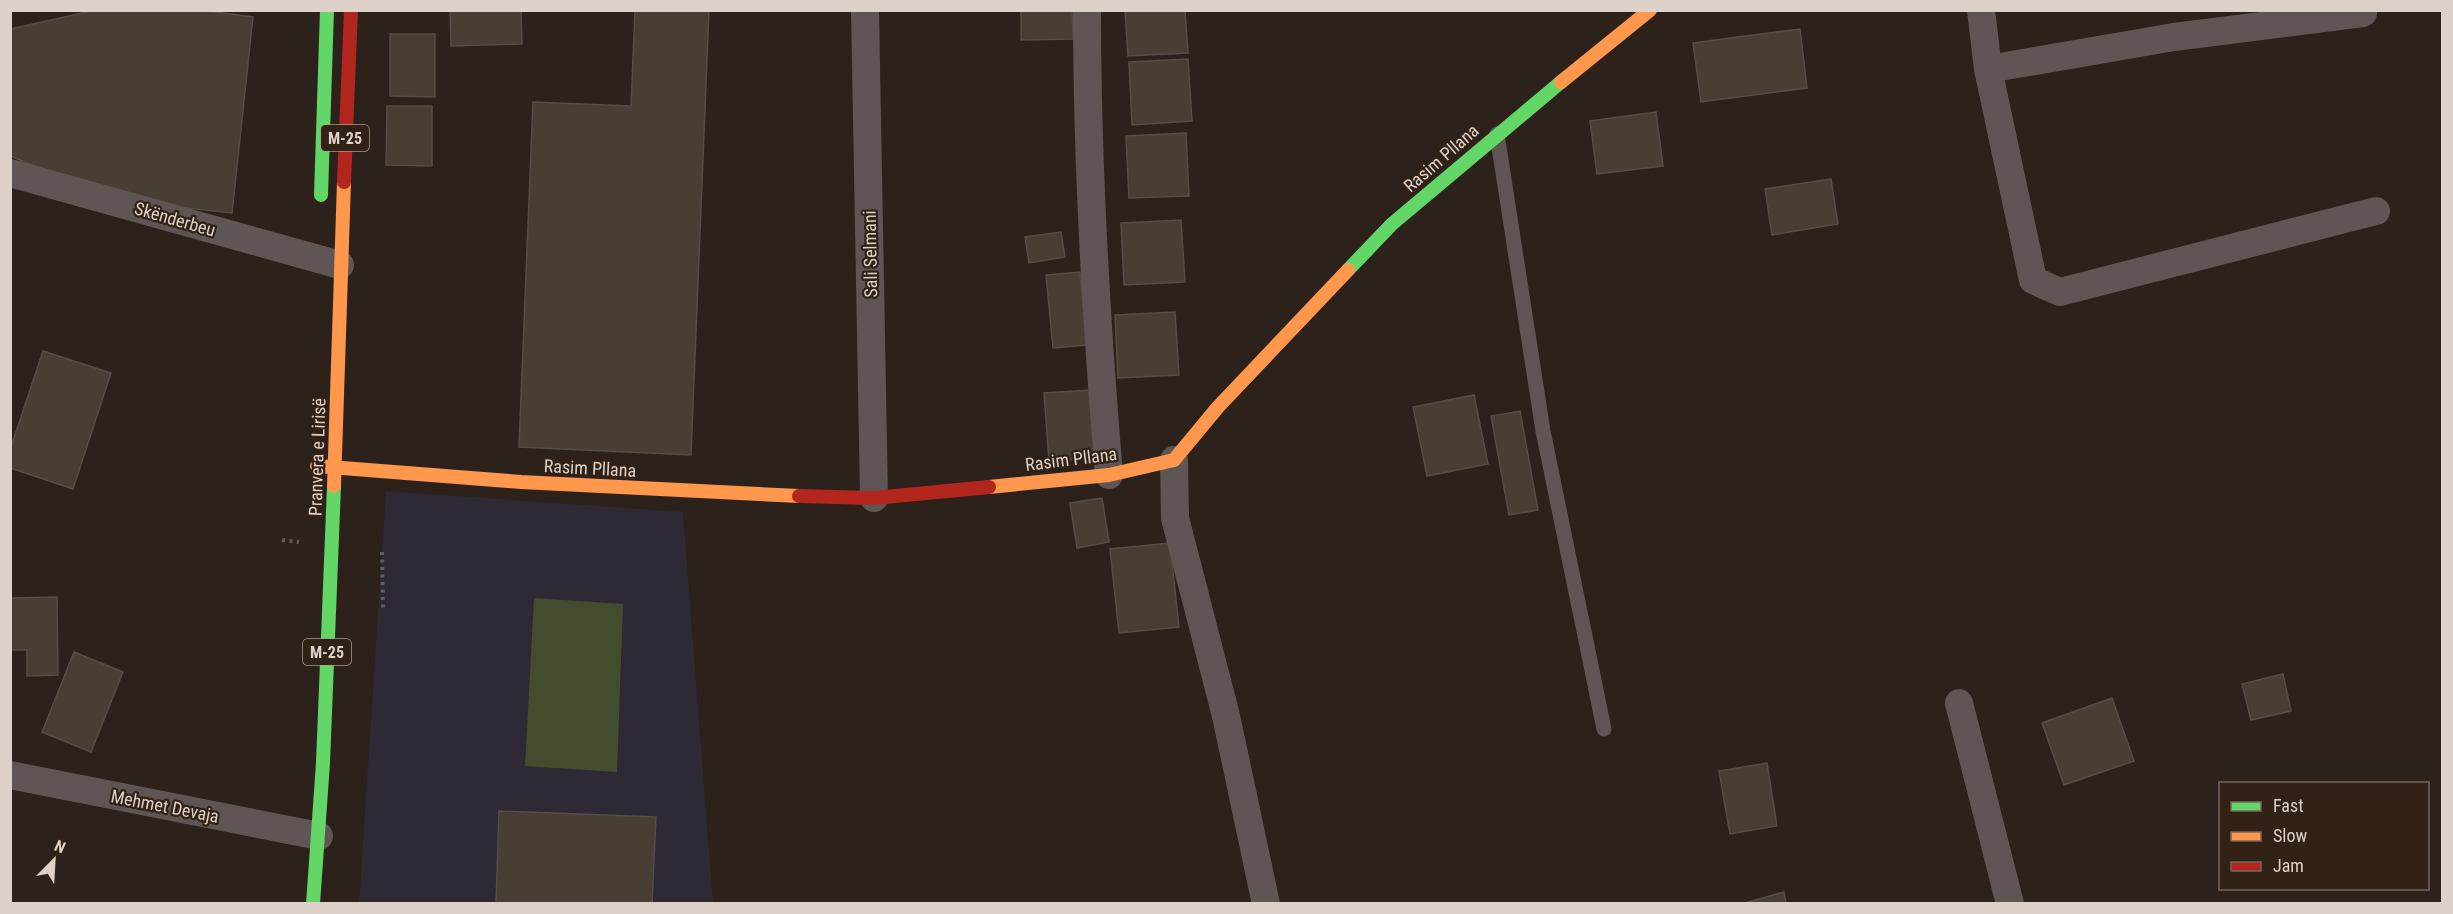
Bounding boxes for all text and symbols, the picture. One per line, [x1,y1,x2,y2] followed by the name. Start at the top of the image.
[1399,120,1483,196] street label: Rasim Pllana
[321,125,369,151] road number: M-25
[132,197,218,241] street label: Skënderbeu
[859,210,881,298] street label: Sali Selmani
[304,398,330,516] street label: Pranvera e Lirisë
[1024,443,1118,475] street label: Rasim Pllana
[543,455,637,481] street label: Rasim Pllana
[303,639,351,665] road number: M-25
[2219,782,2429,890] legend
[109,785,221,827] street label: Mehmet Devaja
[2273,795,2304,816] text: Fast
[2273,825,2308,846] text: Slow
[24,830,84,890] north arrow
[52,836,68,857] text: N
[2273,855,2304,876] text: Jam

